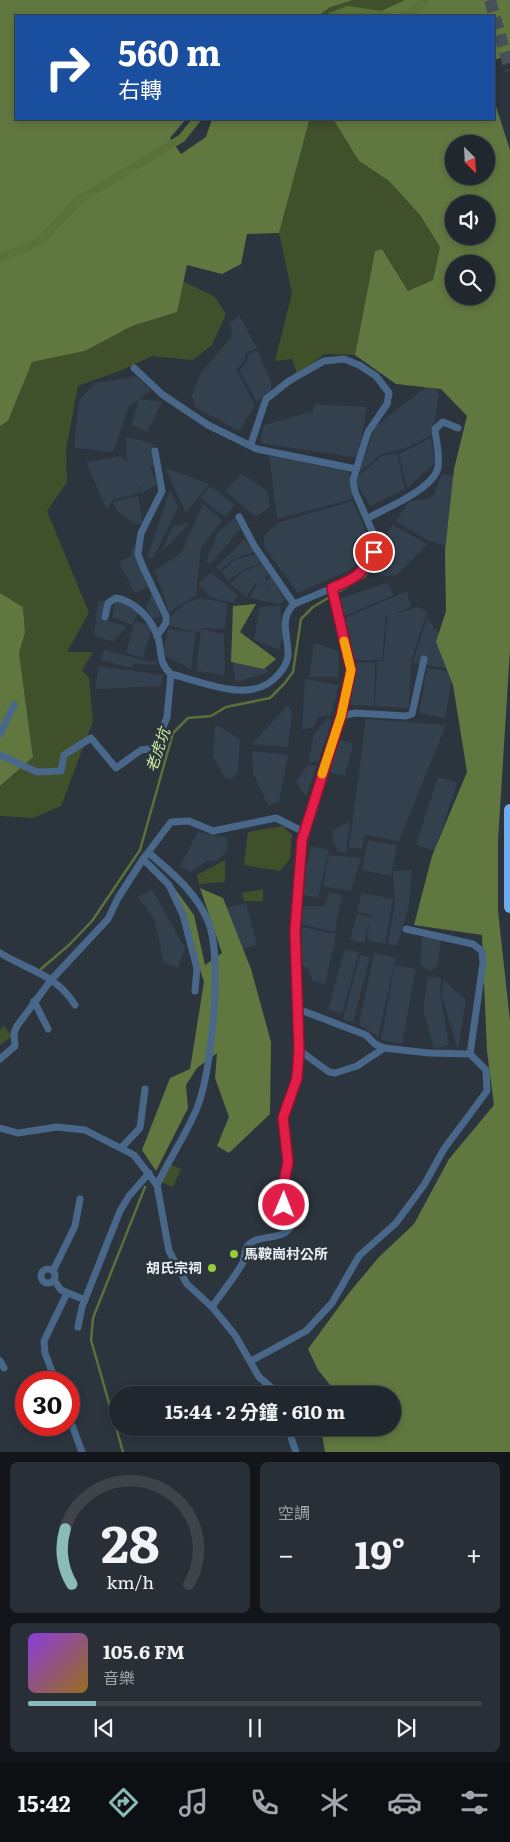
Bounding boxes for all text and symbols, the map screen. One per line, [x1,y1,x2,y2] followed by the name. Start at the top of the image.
[118,25,221,77] text: 560 m
[35,35,100,100] icon: right
[118,72,162,105] text: 右轉
[445,135,495,185] north arrow
[445,135,495,305] map controls
[445,195,495,245] button: sound
[445,255,495,305] button: search
[353,531,395,573] pin
[360,538,388,566] icon: arrive
[138,723,175,775] water label: 老虎坑
[257,1178,309,1230] position arrow
[244,1243,328,1263] place label: 馬鞍崗村公所
[228,1248,240,1260] marker: 馬鞍崗村公所
[146,1257,202,1277] place label: 胡氏宗祠
[206,1262,218,1274] marker: 胡氏宗祠
[15,1371,80,1436] speed limit sign: 30
[165,1397,345,1425] text: 15:44 · 2 分鐘 · 610 m
[278,1500,310,1524] text: 空調
[101,1502,159,1579] text: 28
[355,1524,406,1581] text: 19°
[278,1532,294,1574] text: −
[466,1532,482,1574] text: +
[106,1568,154,1595] text: km/h
[103,1637,185,1665] text: 105.6 FM
[103,1665,135,1689] text: 音樂
[90,1714,118,1742] icon: previous
[241,1714,269,1742] icon: pause
[392,1714,420,1742] icon: next
[106,1785,141,1820] icon: directions
[176,1785,211,1820] icon: music
[247,1785,282,1820] icon: phone
[317,1785,352,1820] icon: climate
[387,1785,422,1820] icon: car
[457,1785,492,1820] icon: filters
[18,1786,71,1819] text: 15:42

